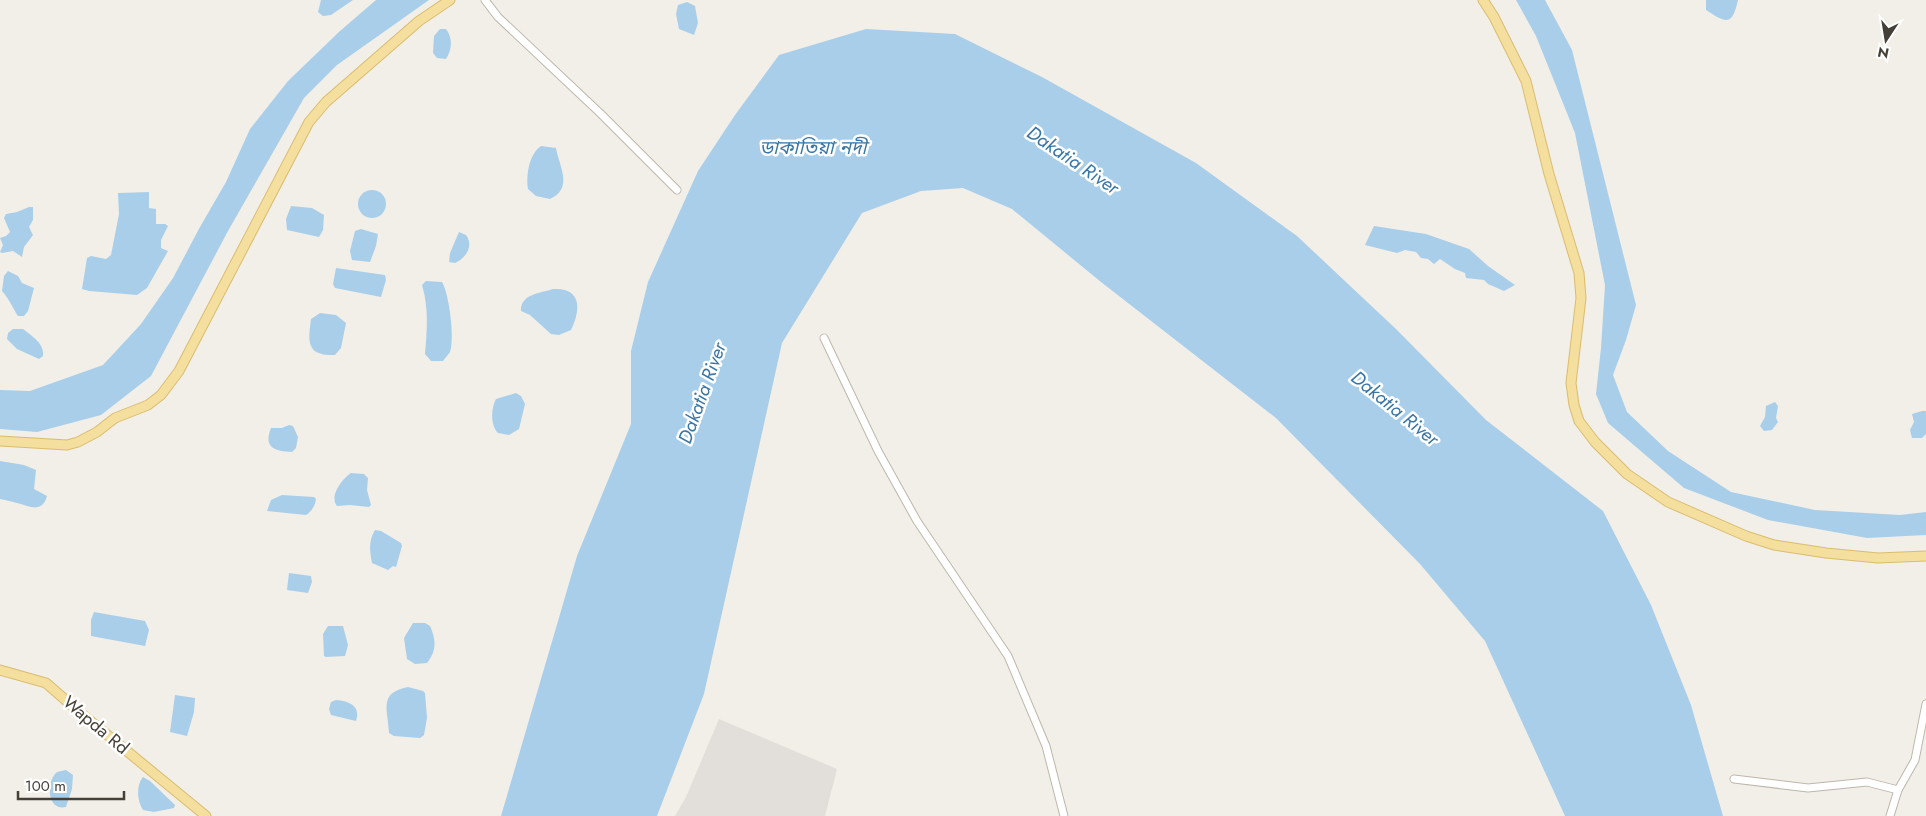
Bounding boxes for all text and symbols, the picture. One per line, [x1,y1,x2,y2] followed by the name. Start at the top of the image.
[1861,15,1911,65] north arrow
[1876,42,1891,64] text: N
[1022,119,1126,202] water label: Dakatia River
[759,134,871,161] water label: ডাকাতিয়া নদী
[671,337,733,447] water label: Dakatia River
[1345,364,1446,453] water label: Dakatia River
[57,689,135,761] street label: Wapda Rd
[18,768,124,800] scale bar
[25,775,66,797] text: 100 m

